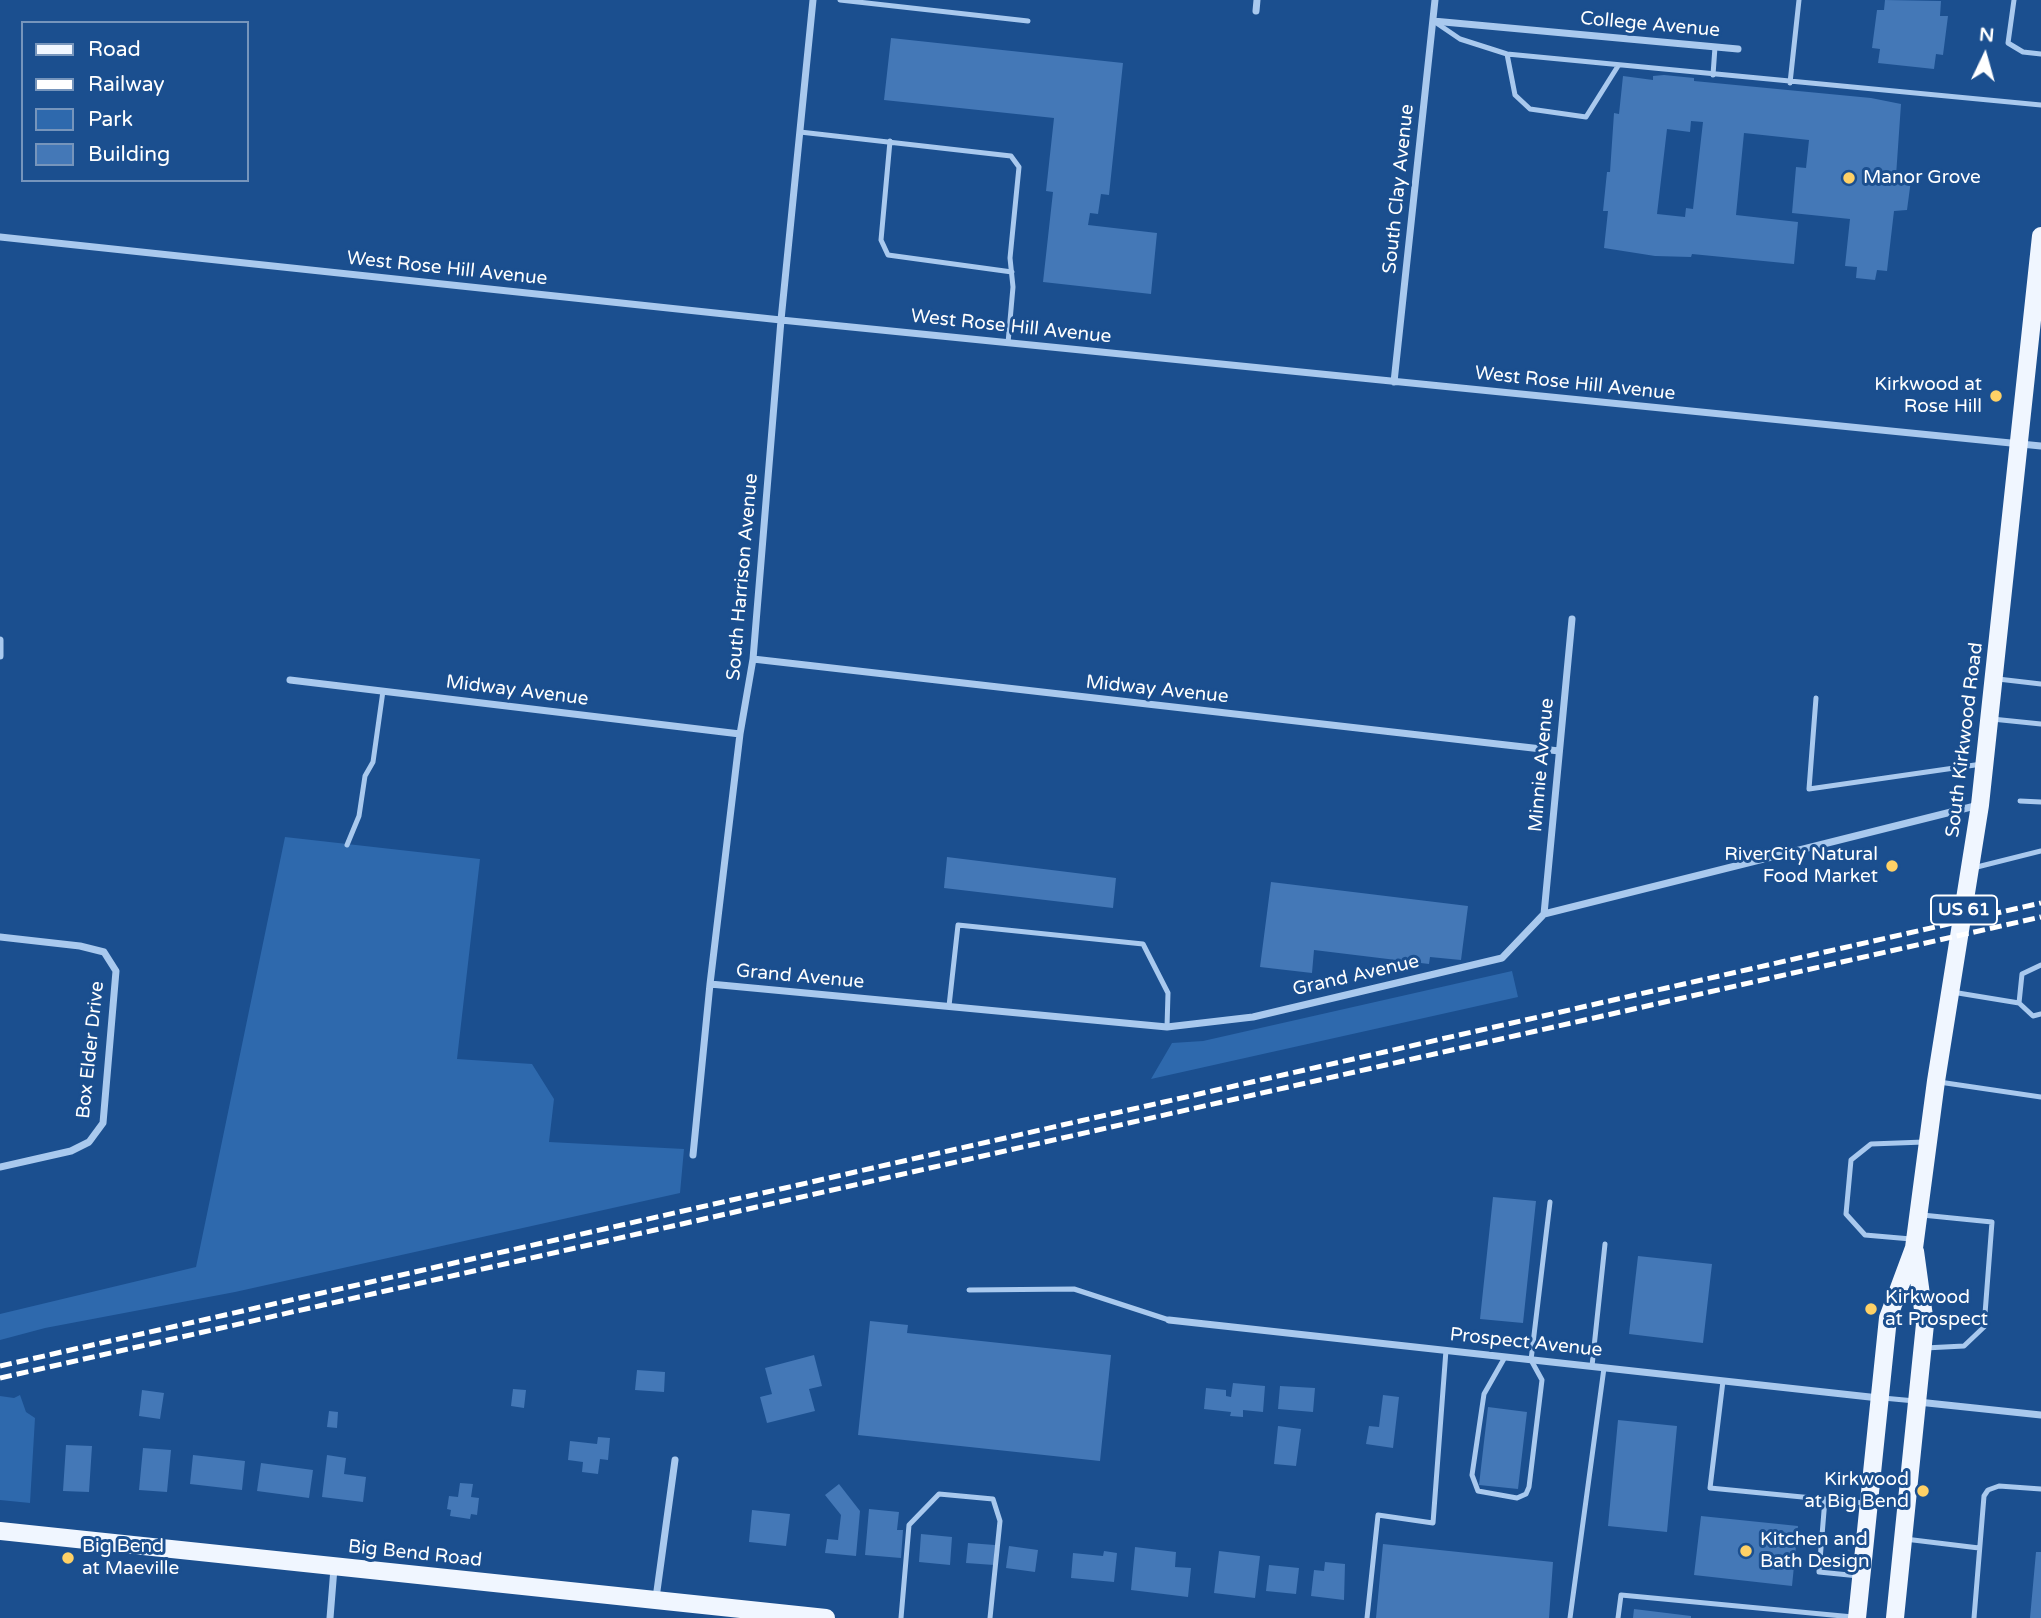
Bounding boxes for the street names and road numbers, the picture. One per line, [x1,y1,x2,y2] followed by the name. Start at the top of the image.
[1579,8,1721,42] street label: College Avenue
[1379,103,1419,275] street label: South Clay Avenue
[346,247,548,291] street label: West Rose Hill Avenue
[910,305,1112,349] street label: West Rose Hill Avenue
[1474,362,1676,406] street label: West Rose Hill Avenue
[723,472,763,682] street label: South Harrison Avenue
[1942,641,1988,839] street label: South Kirkwood Road
[444,671,590,711] street label: Midway Avenue
[1084,671,1230,709] street label: Midway Avenue
[1525,697,1559,833] street label: Minnie Avenue
[1931,896,1997,925] road number: US 61
[1291,950,1421,1002] street label: Grand Avenue
[735,960,865,994] street label: Grand Avenue
[72,980,110,1120] street label: Box Elder Drive
[1449,1324,1603,1362] street label: Prospect Avenue
[347,1536,483,1572] street label: Big Bend Road

